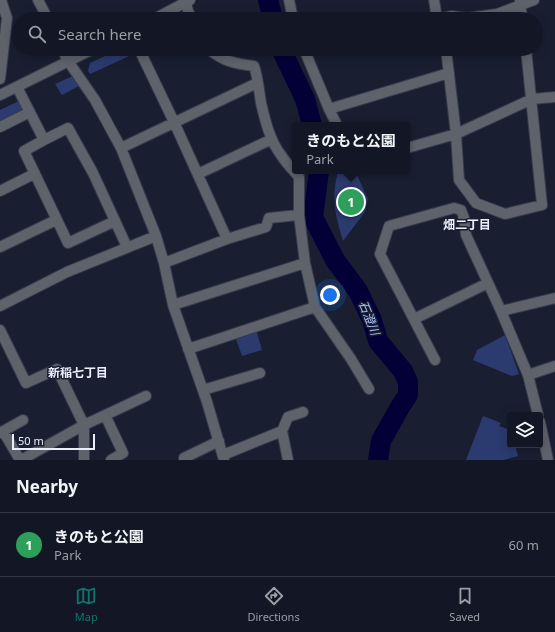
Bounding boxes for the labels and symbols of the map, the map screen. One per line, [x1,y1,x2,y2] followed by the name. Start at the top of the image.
[338,187,364,217] pin: 1
[443,216,491,233] district label: 畑二丁目
[320,285,340,305] your location
[355,298,385,340] water label: 石澄川
[48,364,108,381] district label: 新稲七丁目
[12,432,95,451] scale bar

